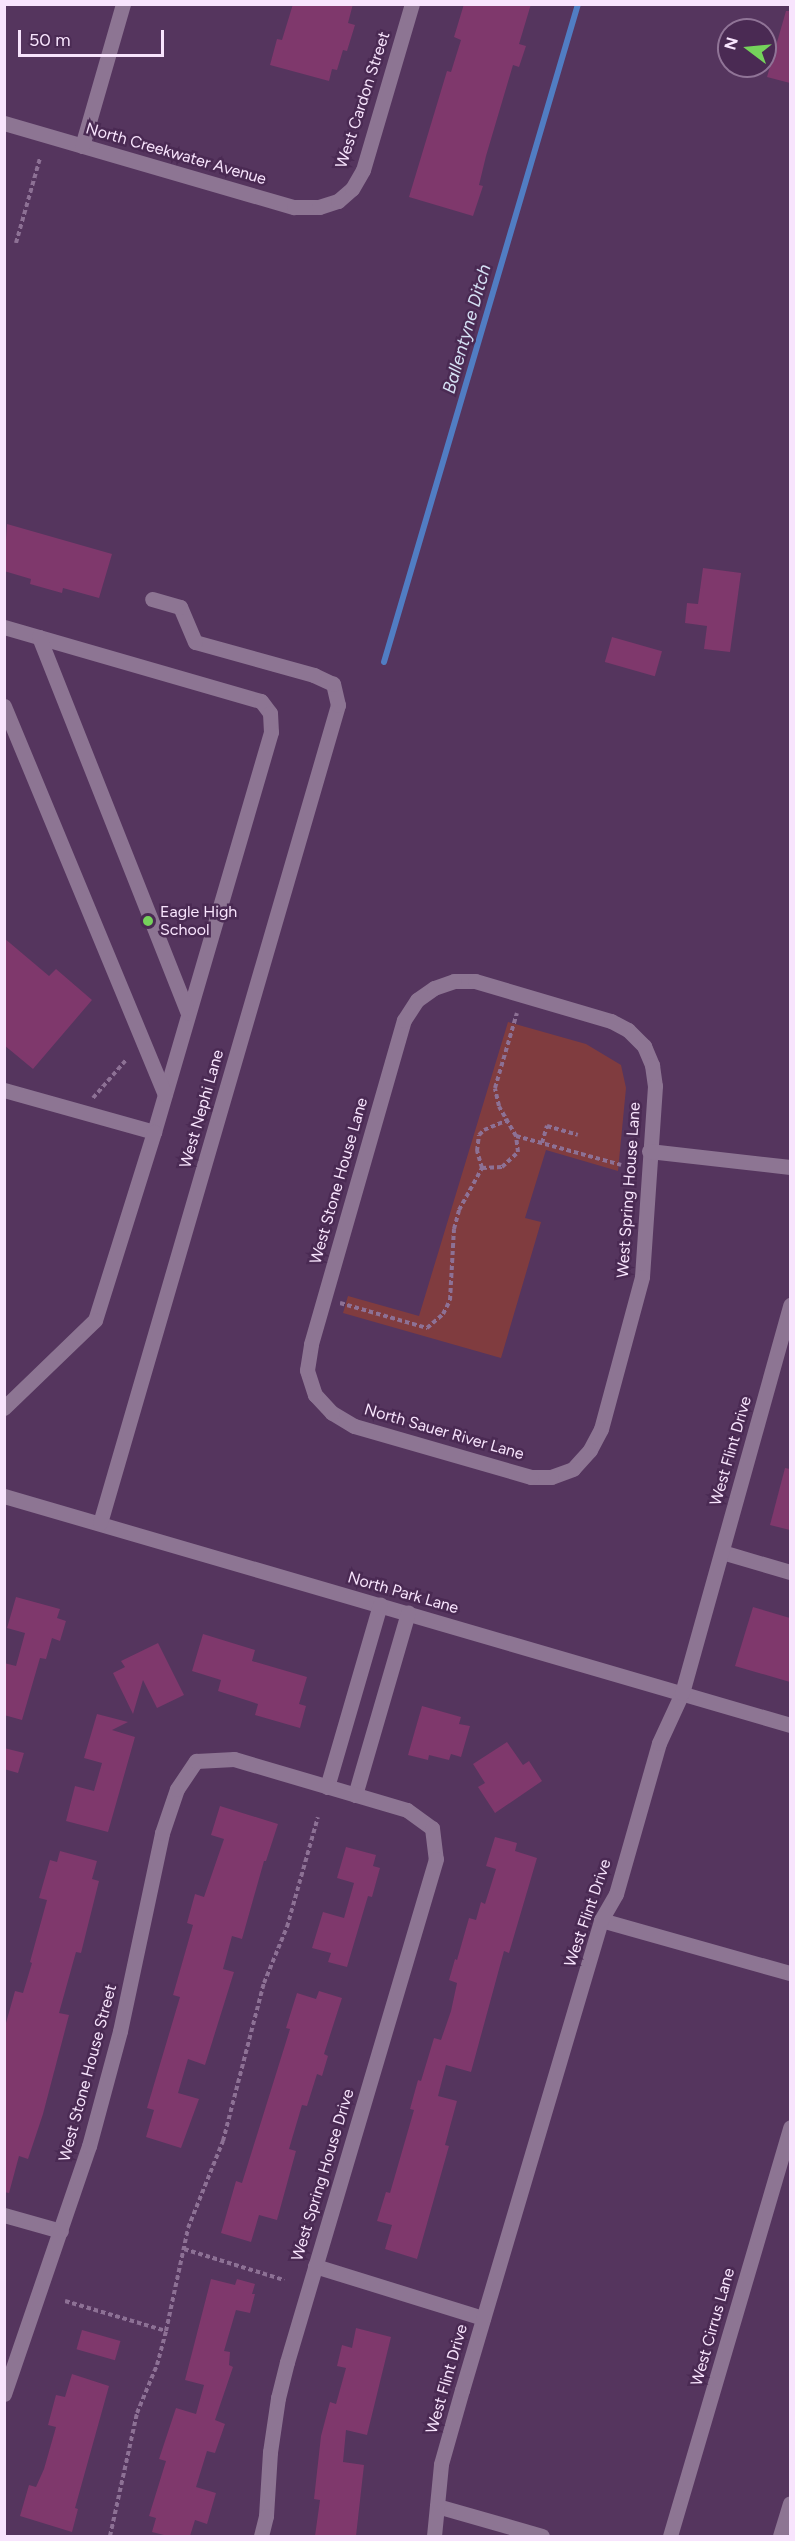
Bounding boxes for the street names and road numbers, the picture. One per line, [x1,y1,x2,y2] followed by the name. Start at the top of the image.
[332,29,394,171] street label: West Cardon Street
[84,119,268,189] street label: North Creekwater Avenue
[176,1048,228,1170] street label: West Nephi Lane
[306,1096,372,1266] street label: West Stone House Lane
[613,1102,645,1278] street label: West Spring House Lane
[706,1394,756,1508] street label: West Flint Drive
[362,1400,526,1464] street label: North Sauer River Lane
[345,1568,461,1618] street label: North Park Lane
[561,1857,615,1969] street label: West Flint Drive
[55,1982,121,2164] street label: West Stone House Street
[288,2087,358,2263] street label: West Spring House Drive
[687,2266,739,2388] street label: West Cirrus Lane
[422,2322,472,2436] street label: West Flint Drive

